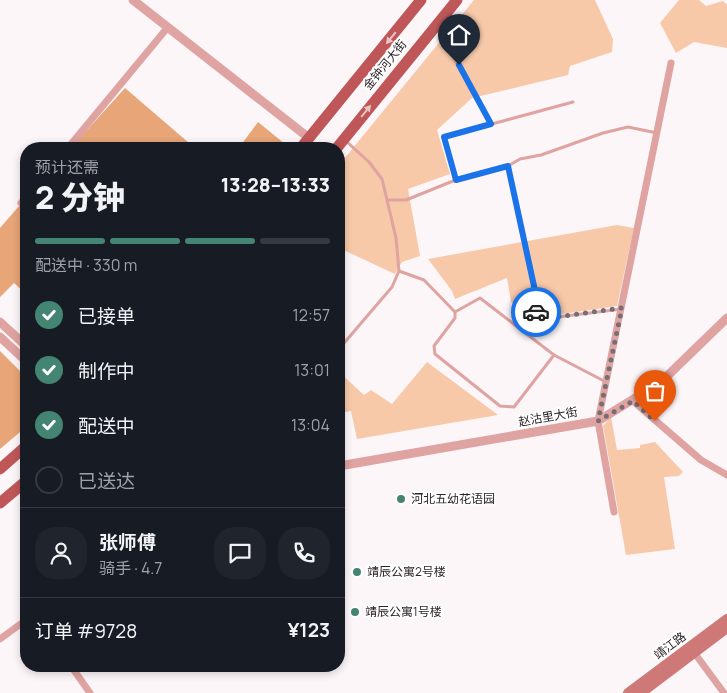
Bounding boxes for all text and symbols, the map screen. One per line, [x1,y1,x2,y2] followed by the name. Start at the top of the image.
[438,14,480,65] pin
[445,21,473,49] icon: home
[385,31,396,44] one-way arrow
[359,36,410,93] street label: 金钟河大街
[361,105,372,118] one-way arrow
[35,156,99,178] text: 预计还需
[221,172,330,198] text: 13:28–13:33
[35,175,125,219] text: 2 分钟
[35,254,137,276] text: 配送中 · 330 m
[511,287,561,337] courier
[522,298,550,326] icon: car
[35,301,63,329] icon: check
[78,303,135,329] text: 已接单
[293,304,330,326] text: 12:57
[35,356,63,384] icon: check
[78,358,135,384] text: 制作中
[294,359,330,381] text: 13:01
[634,370,676,421] pin
[641,377,669,405] icon: bag
[517,403,579,430] street label: 赵沽里大街
[35,411,63,439] icon: check
[78,413,135,439] text: 配送中
[291,414,330,436] text: 13:04
[78,468,135,494] text: 已送达
[411,490,495,507] place label: 河北五幼花语园
[395,493,407,505] marker: 河北五幼花语园
[35,527,87,579] button: person
[214,527,266,579] button: chat
[278,527,330,579] button: phone
[99,529,156,555] text: 张师傅
[99,557,162,579] text: 骑手 · 4.7
[367,563,446,580] place label: 靖辰公寓2号楼
[351,566,363,578] marker: 靖辰公寓2号楼
[365,603,442,620] place label: 靖辰公寓1号楼
[349,606,361,618] marker: 靖辰公寓1号楼
[288,617,330,643] text: ¥123
[35,618,137,644] text: 订单 #9728
[650,628,689,663] street label: 靖江路

